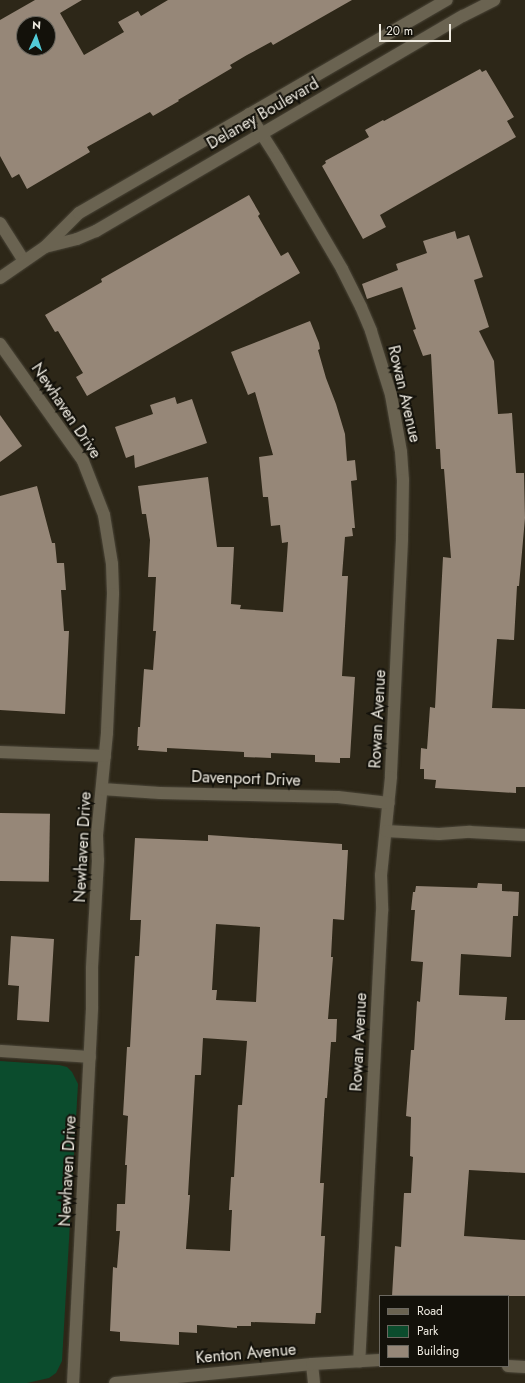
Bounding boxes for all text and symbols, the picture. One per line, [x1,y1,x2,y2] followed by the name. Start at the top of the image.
[16,16,56,56] north arrow
[381,16,453,42] scale bar
[32,17,41,33] text: N
[386,22,413,40] text: 20 m
[204,74,322,154] street label: Delaney Boulevard
[384,344,424,444] street label: Rowan Avenue
[27,360,105,462] street label: Newhaven Drive
[366,669,390,769] street label: Rowan Avenue
[191,767,301,791] street label: Davenport Drive
[71,791,95,903] street label: Newhaven Drive
[347,992,371,1092] street label: Rowan Avenue
[56,1115,80,1227] street label: Newhaven Drive
[379,1295,509,1367] legend
[417,1302,443,1320] text: Road
[417,1322,438,1340] text: Park
[195,1340,297,1368] street label: Kenton Avenue
[417,1342,459,1360] text: Building

